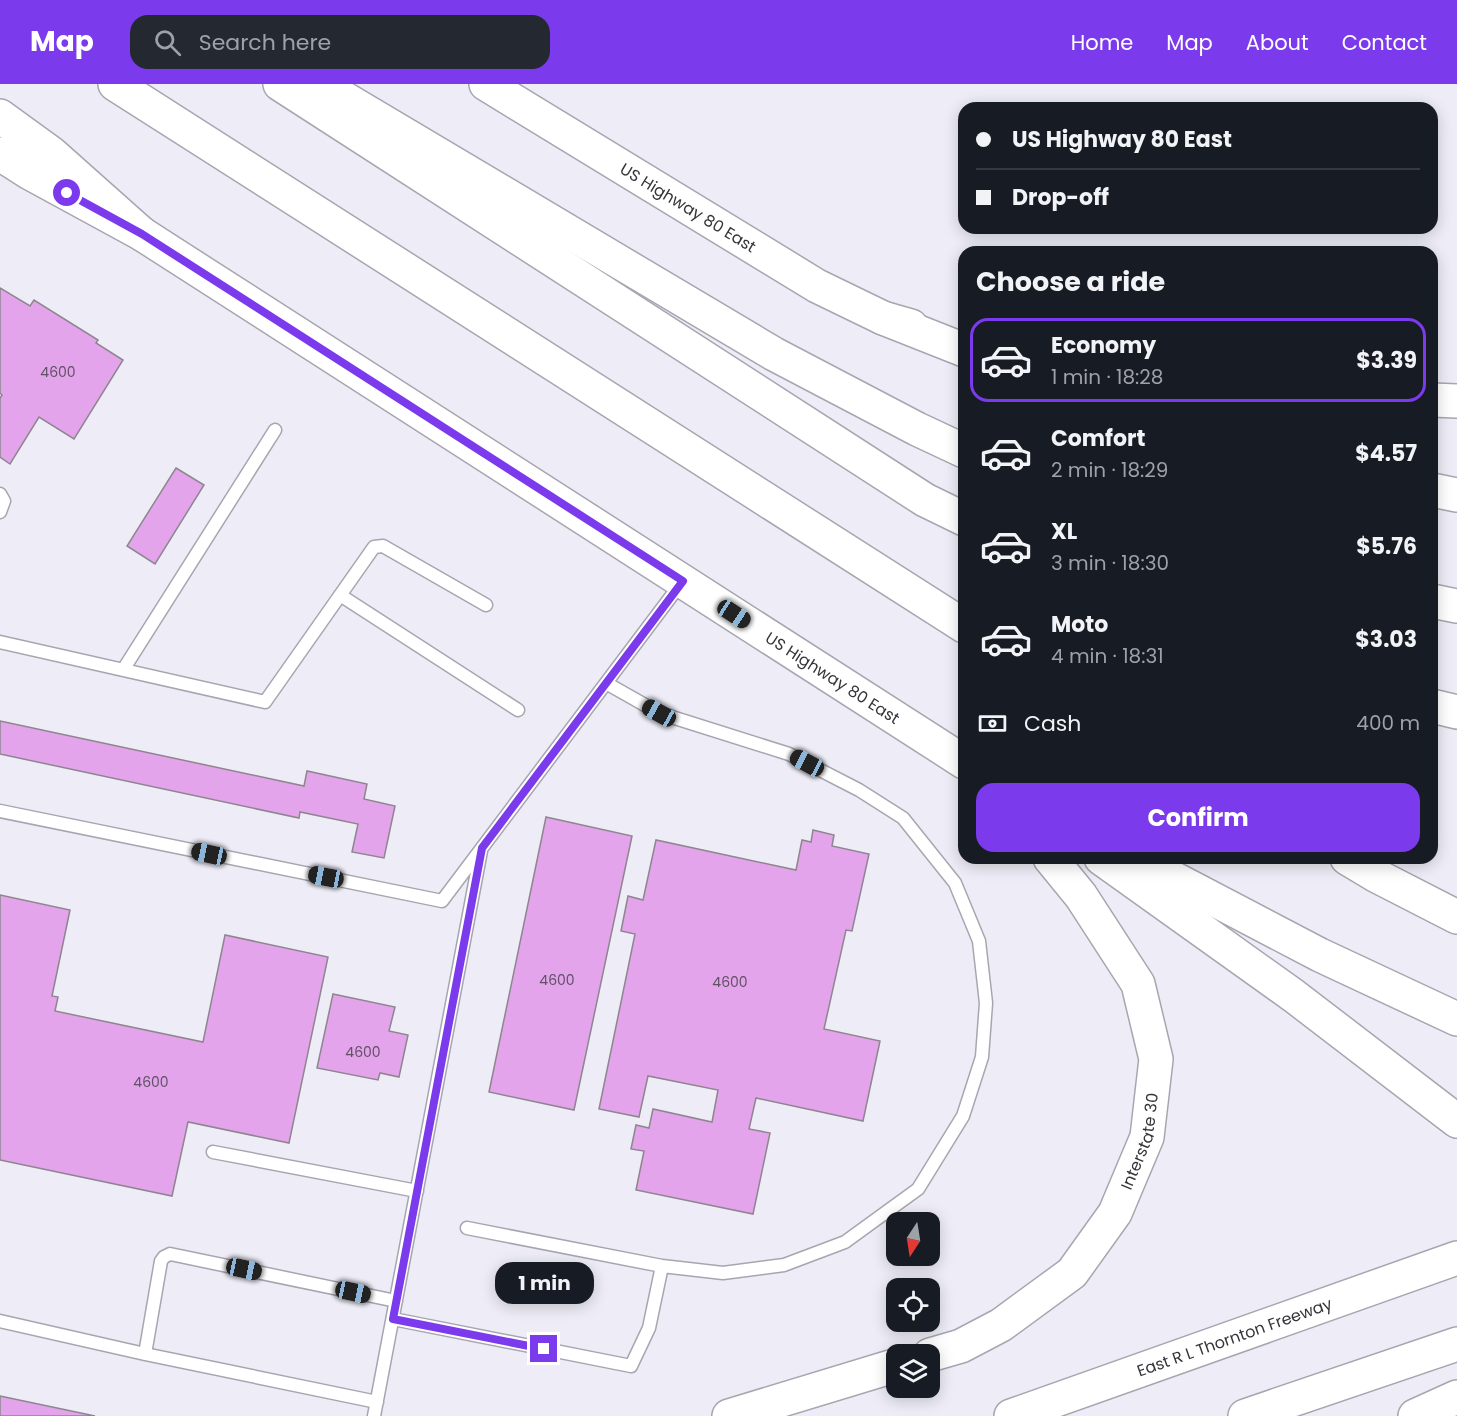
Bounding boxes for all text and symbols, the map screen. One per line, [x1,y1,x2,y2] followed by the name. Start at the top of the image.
[130,15,550,69] search box
[30,22,94,61] text: Map
[151,26,184,59] icon: search
[199,27,331,58] text: Search here
[1071,28,1133,57] text: Home
[1166,28,1213,57] text: Map
[1246,28,1309,57] text: About
[1342,28,1427,57] text: Contact
[1012,124,1232,155] text: US Highway 80 East
[616,158,761,258] street label: US Highway 80 East
[53,179,80,206] route start
[1012,182,1109,213] text: Drop-off
[976,263,1165,300] text: Choose a ride
[1051,330,1156,361] text: Economy
[979,333,1033,387] icon: car
[1356,345,1417,376] text: $3.39
[40,362,76,382] house number: 4600
[1051,363,1163,391] text: 1 min · 18:28
[1051,423,1145,454] text: Comfort
[979,426,1033,480] icon: car
[1355,438,1417,469] text: $4.57
[1051,456,1168,484] text: 2 min · 18:29
[1051,516,1077,547] text: XL
[979,519,1033,573] icon: car
[1356,531,1417,562] text: $5.76
[1051,549,1169,577] text: 3 min · 18:30
[714,597,754,631] car
[1051,609,1108,640] text: Moto
[979,612,1033,666] icon: car
[1355,624,1417,655] text: $3.03
[761,626,904,730] street label: US Highway 80 East
[1051,642,1164,670] text: 4 min · 18:31
[639,696,679,730] car
[976,707,1009,740] icon: cash
[1024,708,1081,739] text: Cash
[1356,709,1420,737] text: 400 m
[787,747,827,779] car
[976,783,1420,852] button: Confirm
[190,841,228,867] car
[307,865,345,889] car
[539,970,575,990] house number: 4600
[712,972,748,992] house number: 4600
[345,1042,381,1062] house number: 4600
[133,1072,169,1092] house number: 4600
[1115,1092,1164,1193] street label: Interstate 30
[886,1212,940,1266] north arrow
[886,1212,940,1398] map controls
[225,1256,263,1282] car
[494,1262,594,1304] callout: 1 min
[518,1269,571,1297] text: 1 min
[886,1278,940,1332] button: locate
[334,1279,372,1305] car
[1134,1292,1335,1382] street label: East R L Thornton Freeway
[530,1335,557,1362] route end
[886,1344,940,1398] button: layers

